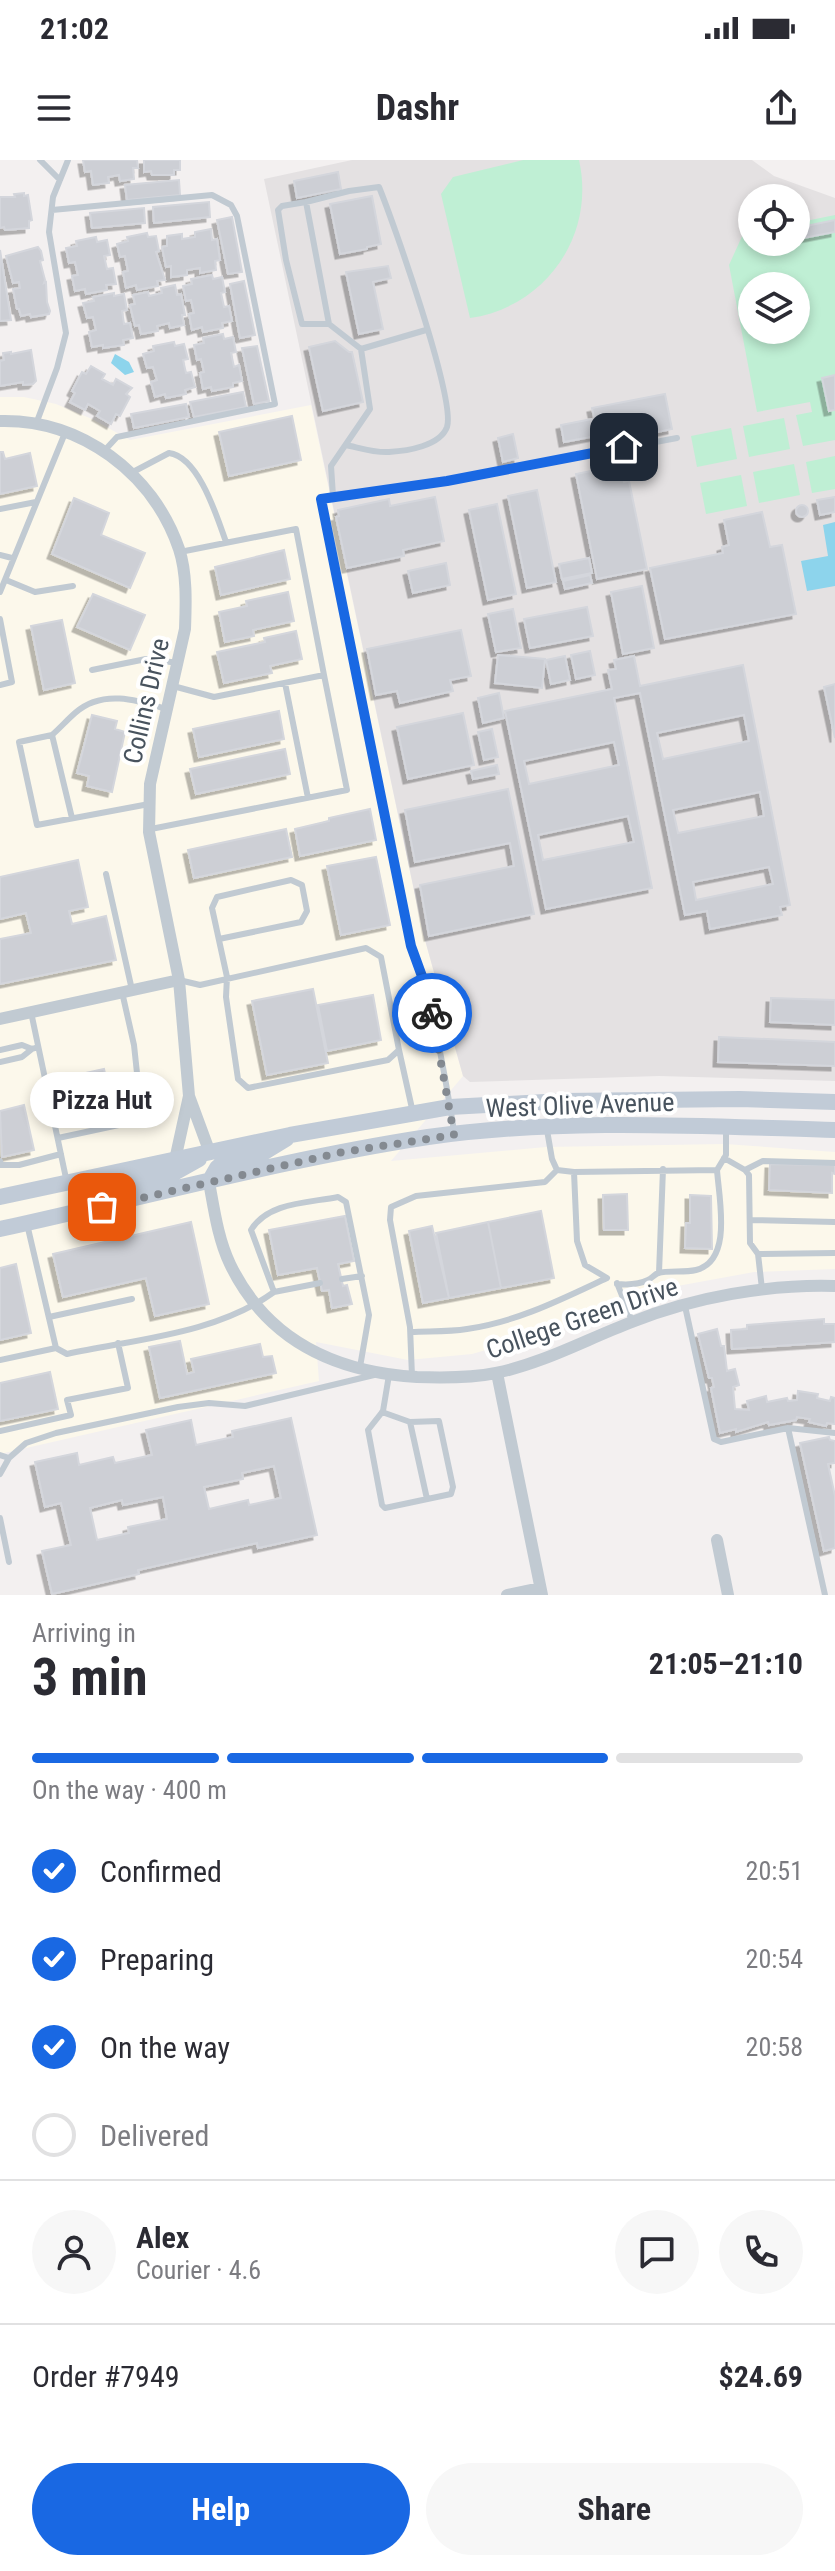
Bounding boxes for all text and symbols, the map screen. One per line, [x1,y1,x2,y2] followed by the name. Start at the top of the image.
[40,11,109,46] text: 21:02
[32,86,76,130] icon: menu
[759,86,803,130] icon: share
[376,87,459,129] text: Dashr
[738,184,810,344] map controls
[738,184,810,256] button: locate
[738,272,810,344] button: layers
[590,413,658,481] pin
[602,425,646,469] icon: home
[117,635,175,767] street label: Collins Drive
[392,973,472,1053] courier
[410,991,454,1035] icon: bike
[30,1071,174,1127] callout: Pizza Hut
[52,1085,152,1115] text: Pizza Hut
[485,1087,675,1123] street label: West Olive Avenue
[68,1173,136,1241] pin
[80,1185,124,1229] icon: bag
[482,1271,682,1365] street label: College Green Drive
[32,1618,136,1648] text: Arriving in
[649,1646,803,1681] text: 21:05–21:10
[32,1647,148,1708] text: 3 min
[32,1775,227,1805] text: On the way · 400 m
[32,1849,76,1893] icon: check
[100,1854,222,1889] text: Confirmed
[746,1856,803,1886] text: 20:51
[32,1937,76,1981] icon: check
[100,1942,214,1977] text: Preparing
[746,1944,803,1974] text: 20:54
[32,2025,76,2069] icon: check
[100,2030,230,2065] text: On the way
[746,2032,803,2062] text: 20:58
[100,2118,209,2153] text: Delivered
[32,2210,116,2294] button: person
[615,2210,699,2294] button: chat
[719,2210,803,2294] button: phone
[136,2220,189,2255] text: Alex
[136,2255,261,2285] text: Courier · 4.6
[32,2359,180,2394] text: Order #7949
[718,2359,803,2394] text: $24.69
[32,2463,410,2555] button: Help
[426,2463,803,2555] button: Share

